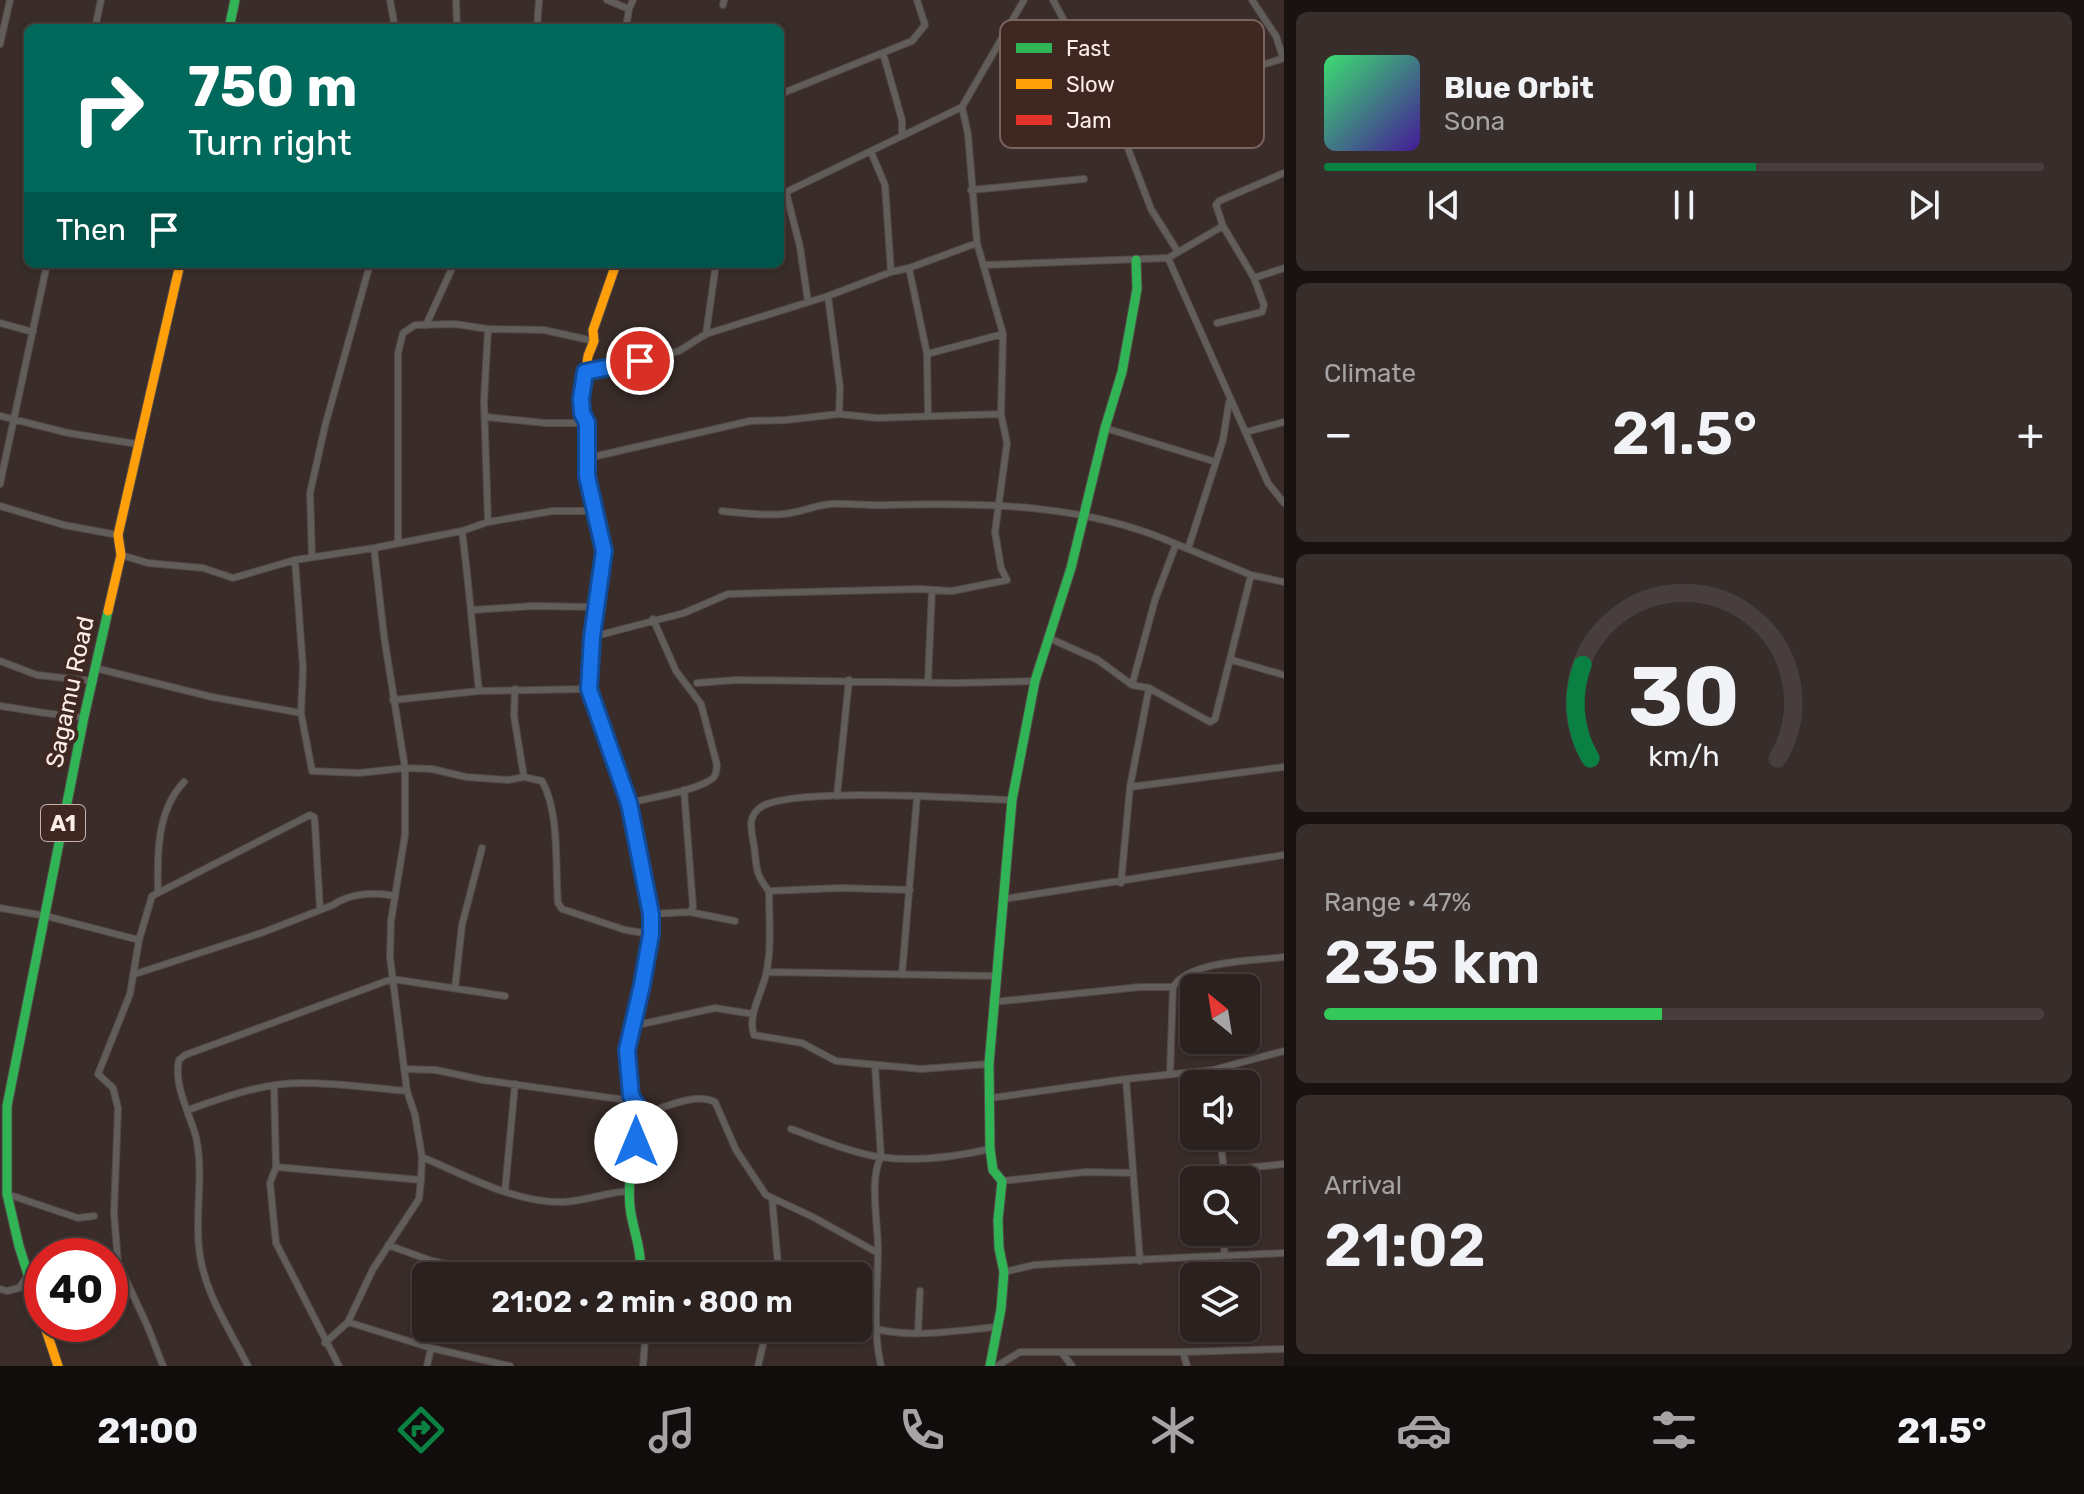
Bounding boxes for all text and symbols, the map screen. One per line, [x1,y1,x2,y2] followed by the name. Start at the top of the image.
[1000,20,1264,148] legend
[1066,35,1111,62] text: Fast
[188,54,358,120] text: 750 m
[56,56,160,160] icon: right
[1444,70,1594,106] text: Blue Orbit
[1066,71,1115,98] text: Slow
[1444,106,1505,137] text: Sona
[1066,107,1112,134] text: Jam
[188,121,352,164] text: Turn right
[1422,183,1466,227] icon: previous
[1662,183,1706,227] icon: pause
[1902,183,1946,227] icon: next
[142,208,186,252] icon: arrive
[56,212,126,248] text: Then
[606,327,674,395] pin
[618,339,662,383] icon: arrive
[1324,358,1416,389] text: Climate
[1612,398,1757,469] text: 21.5°
[1324,408,1353,460] text: −
[2017,408,2044,460] text: +
[40,614,100,770] street label: Sagamu Road
[1628,647,1740,746] text: 30
[1648,739,1720,773] text: km/h
[41,805,85,841] road number: A1
[1324,887,1471,918] text: Range · 47%
[1324,927,1540,998] text: 235 km
[1180,974,1260,1054] north arrow
[1180,974,1260,1342] map controls
[1180,1070,1260,1150] button: sound
[594,1100,678,1184] position arrow
[1180,1166,1260,1246] button: search
[1324,1170,1402,1201] text: Arrival
[1324,1210,1486,1281] text: 21:02
[24,1238,128,1342] speed limit sign: 40
[1180,1262,1260,1342] button: layers
[491,1284,793,1320] text: 21:02 · 2 min · 800 m
[393,1402,449,1458] icon: directions
[644,1402,700,1458] icon: music
[894,1402,950,1458] icon: phone
[1145,1402,1201,1458] icon: climate
[1396,1402,1452,1458] icon: car
[1646,1402,1702,1458] icon: filters
[97,1409,198,1452] text: 21:00
[1897,1409,1987,1452] text: 21.5°

